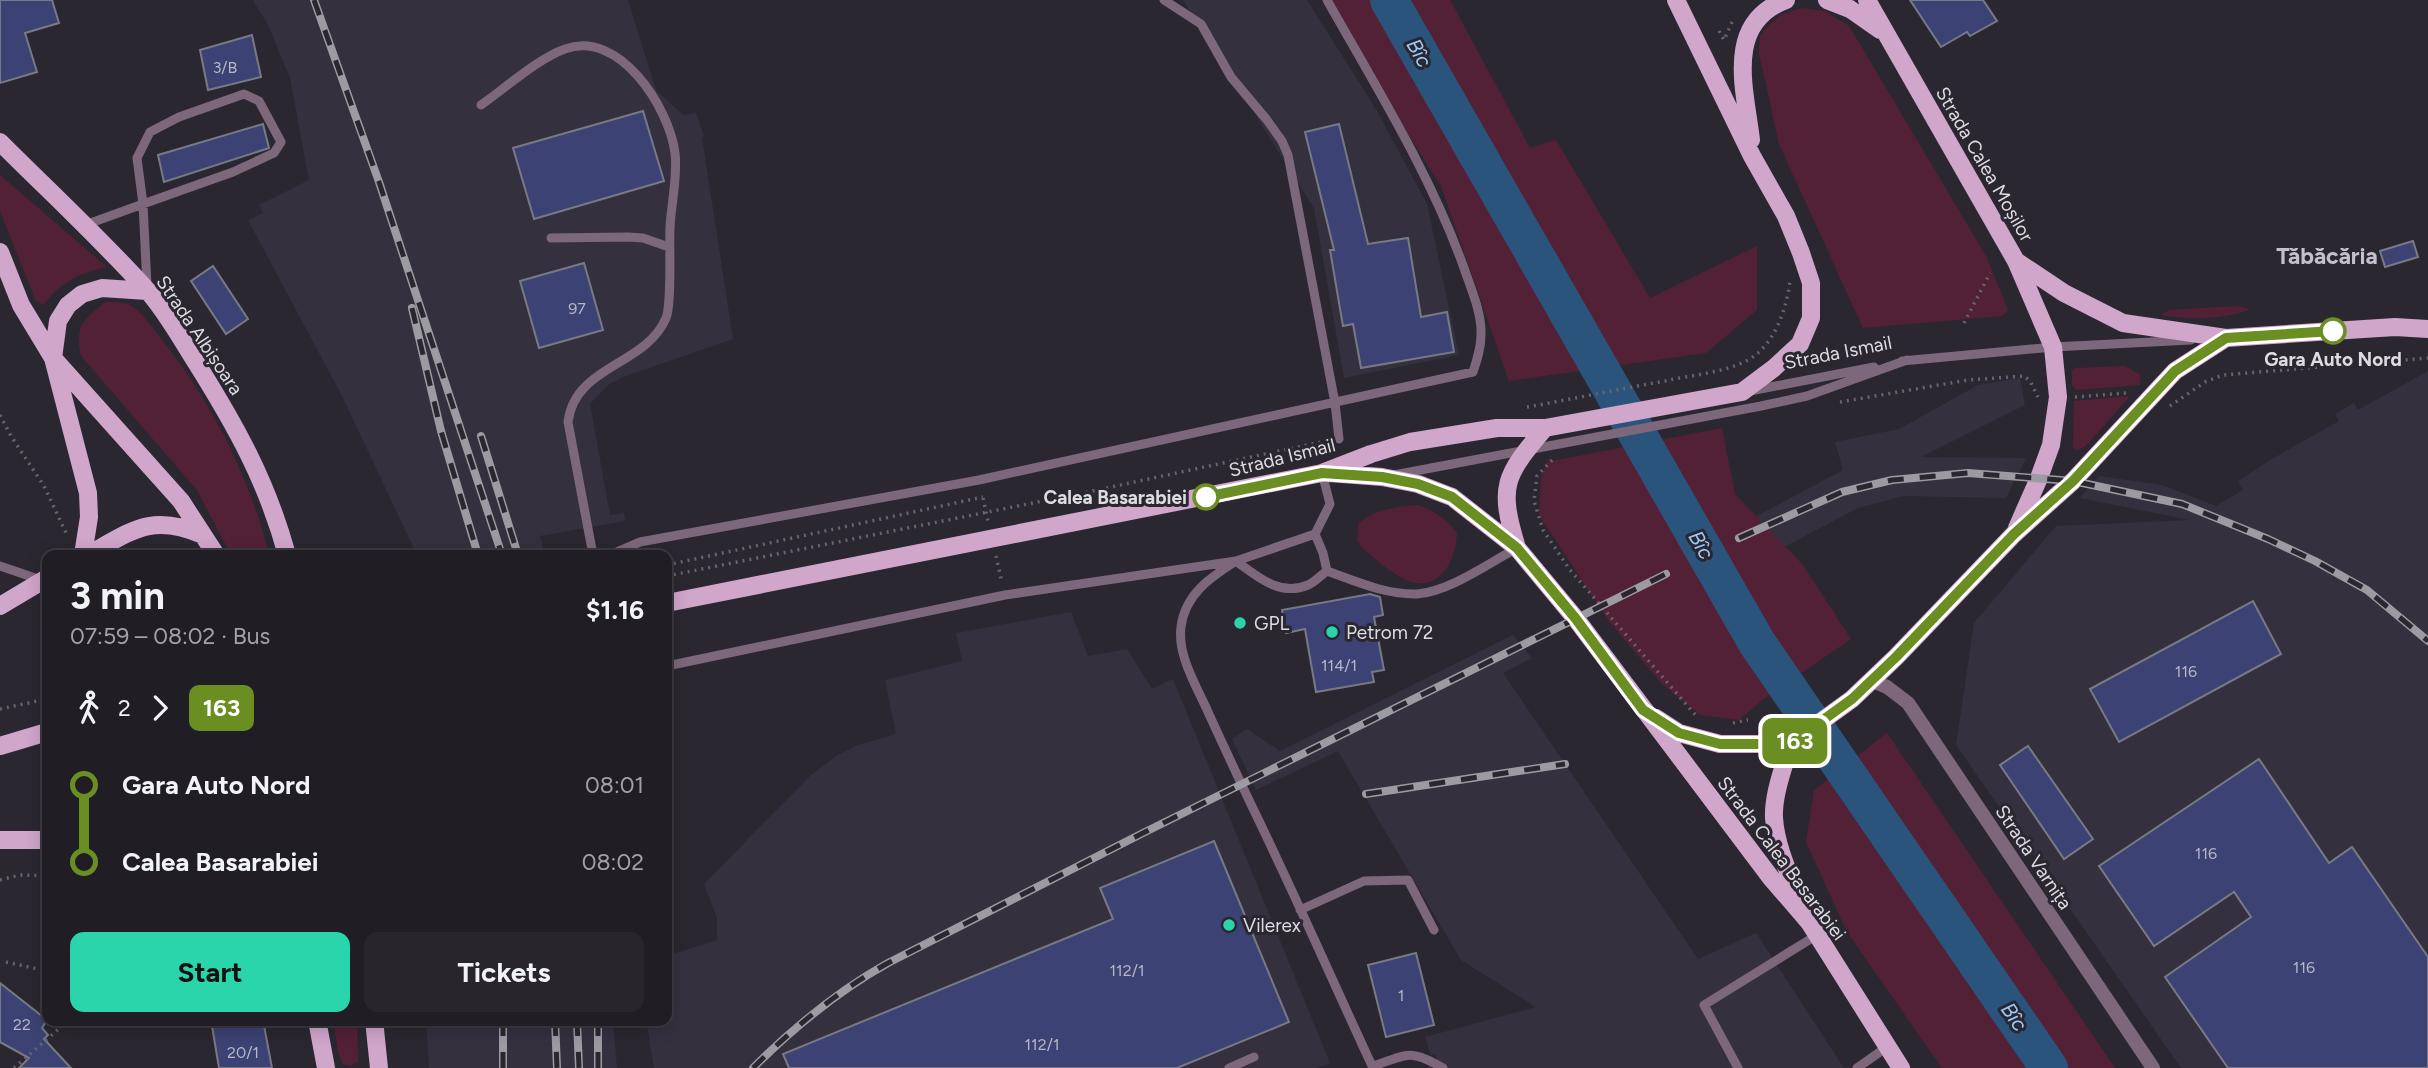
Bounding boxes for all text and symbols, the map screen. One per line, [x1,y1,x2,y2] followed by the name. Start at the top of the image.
[1401,34,1438,72] water label: Bîc
[213,58,238,77] house number: 3/B
[1931,83,2039,246] street label: Strada Calea Moșilor
[2276,242,2378,270] district label: Tăbăcăria
[151,271,248,399] street label: Strada Albișoara
[568,299,586,318] house number: 97
[2320,318,2346,344] marker: Gara Auto Nord
[1782,331,1894,374] street label: Strada Ismail
[2264,348,2402,371] place label: Gara Auto Nord
[1226,433,1338,482] street label: Strada Ismail
[1193,484,1219,510] marker: Calea Basarabiei
[1043,486,1187,509] place label: Calea Basarabiei
[1683,526,1720,564] water label: Bîc
[70,573,165,619] text: 3 min
[586,594,644,626] text: $1.16
[1254,612,1289,635] place label: GPL
[1232,615,1248,631] marker: GPL
[1346,621,1434,644] place label: Petrom 72
[70,622,270,650] text: 07:59 – 08:02 · Bus
[1324,624,1340,640] marker: Petrom 72
[1321,656,1357,675] house number: 114/1
[2175,662,2197,681] house number: 116
[70,689,108,727] icon: walk
[141,689,179,727] icon: forward
[203,693,240,722] text: 163
[118,694,131,722] text: 2
[1755,718,1835,764] line badge: 163
[1776,726,1814,755] text: 163
[122,769,310,801] text: Gara Auto Nord
[585,771,644,799] text: 08:01
[1713,772,1851,945] street label: Strada Calea Basarabiei
[1990,801,2077,914] street label: Strada Varnița
[2195,844,2217,863] house number: 116
[122,846,319,878] text: Calea Basarabiei
[582,848,644,876] text: 08:02
[1243,914,1301,937] place label: Vilerex
[1221,917,1237,933] marker: Vilerex
[70,932,350,1012] button: Start
[364,932,644,1012] button: Tickets
[2293,958,2315,977] house number: 116
[1110,961,1145,980] house number: 112/1
[1398,986,1404,1005] house number: 1
[1996,998,2033,1036] water label: Bîc
[13,1015,31,1034] house number: 22
[1025,1035,1060,1054] house number: 112/1
[227,1043,259,1062] house number: 20/1

